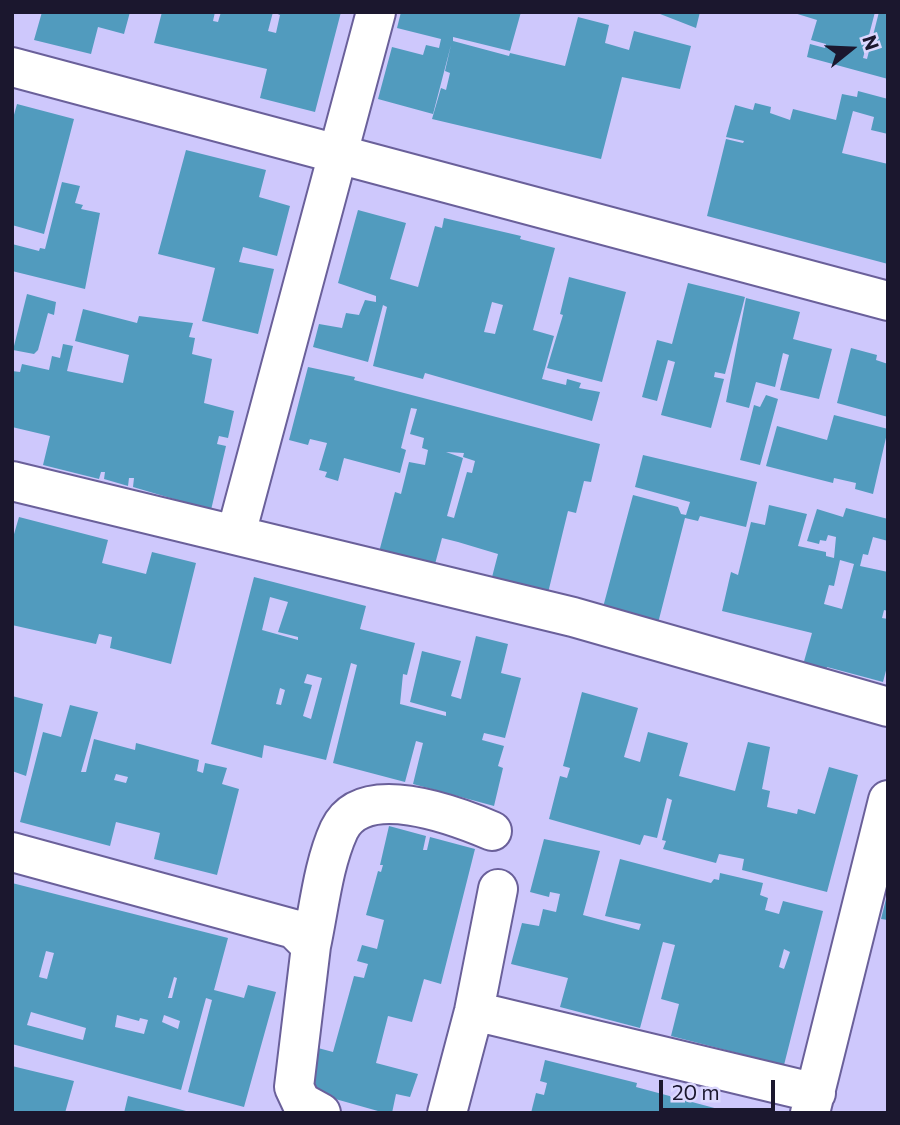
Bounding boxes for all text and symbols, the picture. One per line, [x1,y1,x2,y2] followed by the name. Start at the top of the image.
[816,14,886,84] north arrow
[858,32,885,53] text: N
[662,1066,778,1110] scale bar
[672,1079,720,1104] text: 20 m

